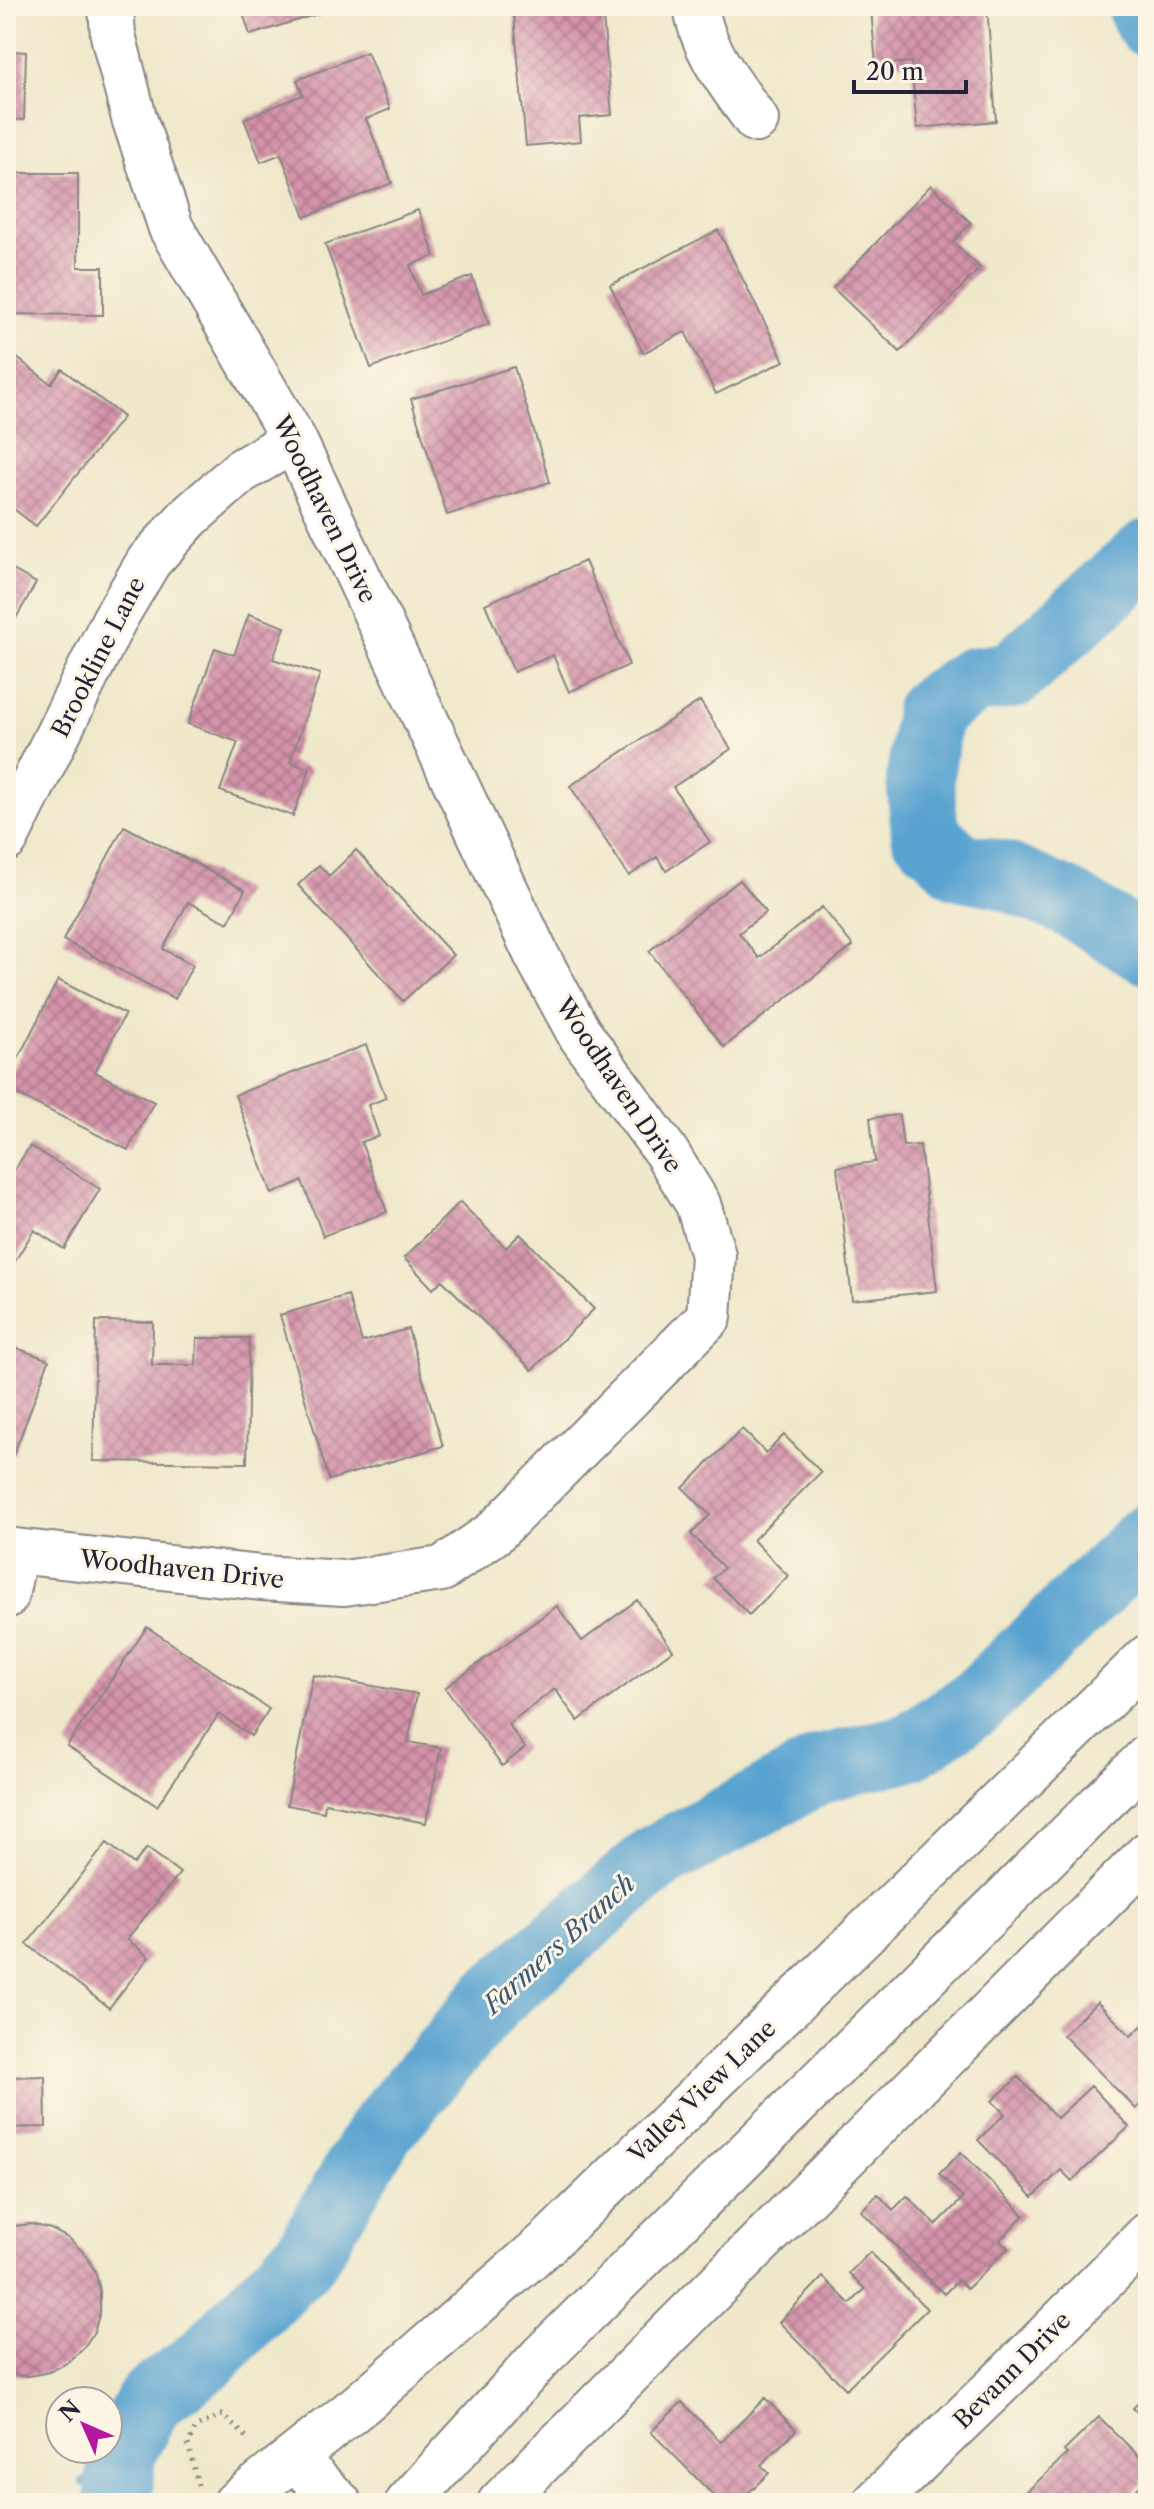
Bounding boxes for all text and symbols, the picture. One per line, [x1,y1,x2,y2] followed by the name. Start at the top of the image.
[854,44,966,94] scale bar
[866,57,924,86] text: 20 m
[267,410,383,607] street label: Woodhaven Drive
[45,572,151,742] street label: Brookline Lane
[549,991,688,1178] street label: Woodhaven Drive
[78,1544,285,1594] street label: Woodhaven Drive
[475,1867,642,2022] water label: Farmers Branch
[622,2014,782,2169] street label: Valley View Lane
[947,2305,1077,2435] street label: Bevann Drive
[44,2385,124,2465] north arrow
[54,2395,87,2428] text: N

